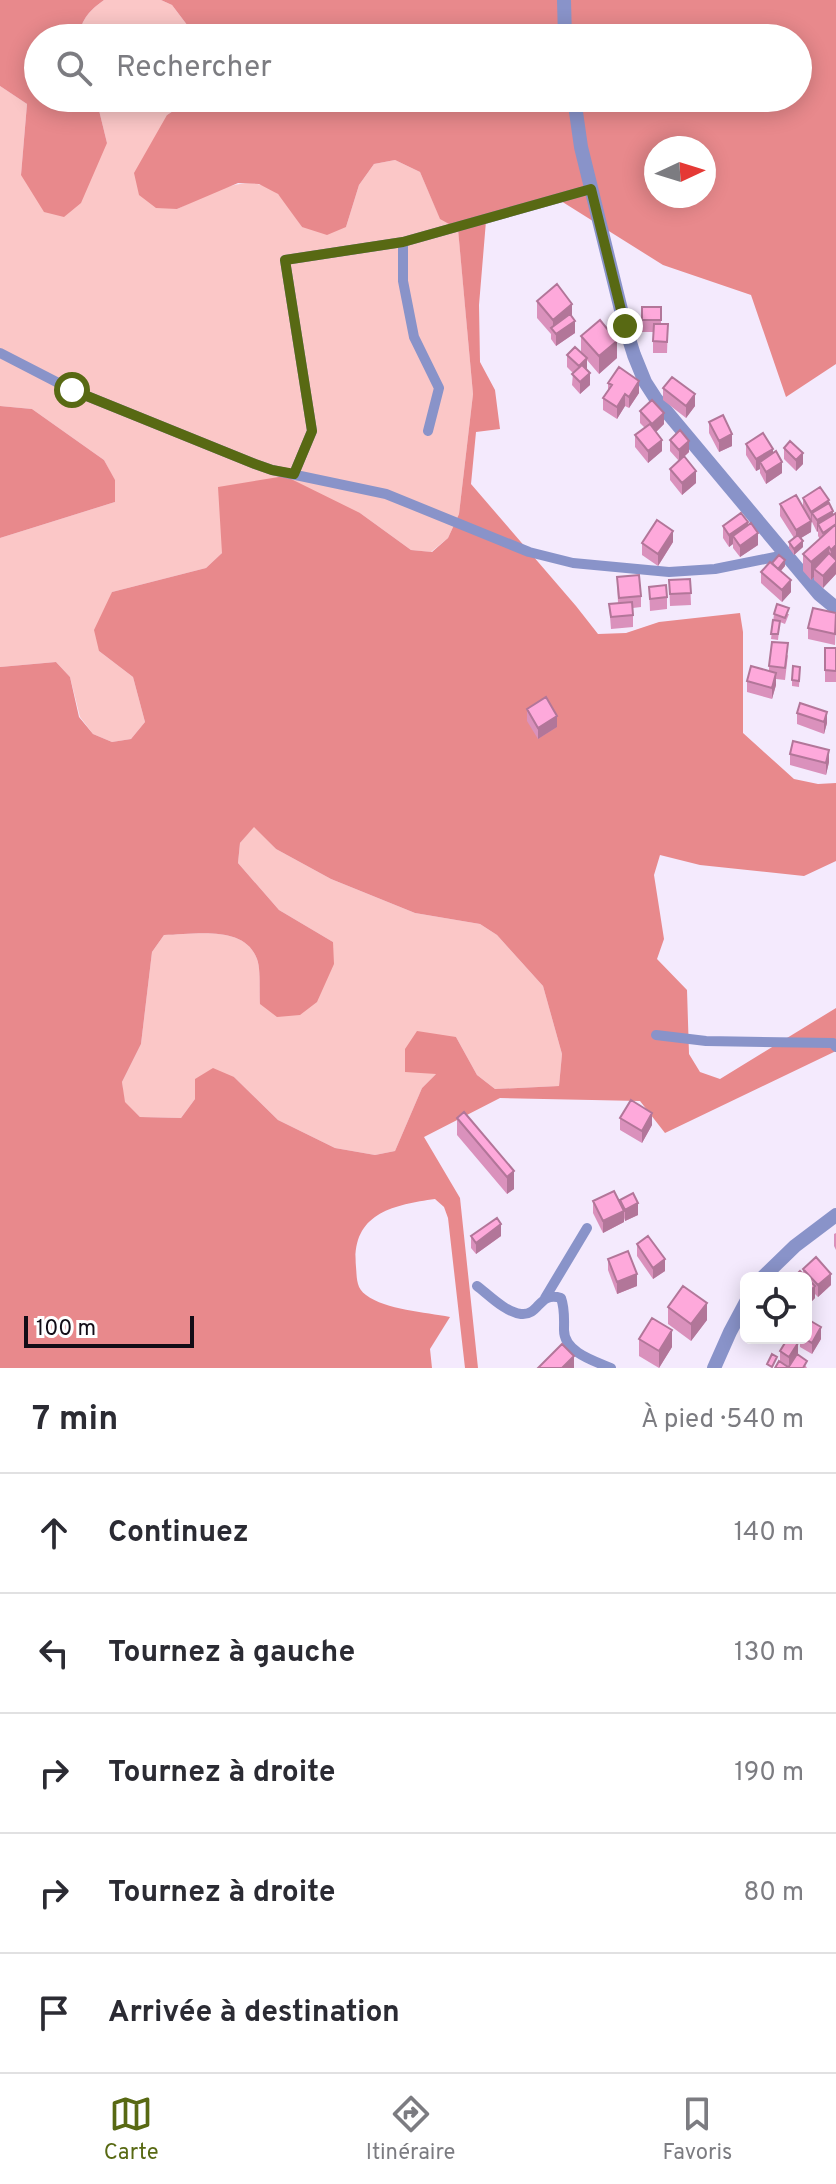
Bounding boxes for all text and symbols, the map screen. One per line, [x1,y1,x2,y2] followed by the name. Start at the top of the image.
[24,24,812,112] search box
[52,46,96,90] icon: search
[116,50,272,87] text: Rechercher
[644,136,716,208] north arrow
[607,308,643,344] route end
[54,372,90,408] route start
[740,1272,812,1344] map controls
[740,1272,812,1344] button: locate
[24,1312,194,1348] scale bar
[36,1316,96,1343] text: 100 m
[32,1399,118,1442] text: 7 min
[641,1404,804,1437] text: À pied · 540 m
[32,1511,76,1555] icon: ahead
[108,1515,249,1552] text: Continuez
[734,1517,804,1550] text: 140 m
[32,1631,76,1675] icon: left
[108,1635,355,1672] text: Tournez à gauche
[734,1637,804,1670] text: 130 m
[32,1751,76,1795] icon: right
[108,1755,336,1792] text: Tournez à droite
[734,1757,804,1790] text: 190 m
[32,1871,76,1915] icon: right
[108,1875,336,1912] text: Tournez à droite
[744,1877,804,1910] text: 80 m
[32,1991,76,2035] icon: arrive
[108,1995,400,2032] text: Arrivée à destination
[104,2092,159,2167] tab: Carte
[366,2092,455,2167] tab: Itinéraire
[663,2092,732,2167] tab: Favoris

